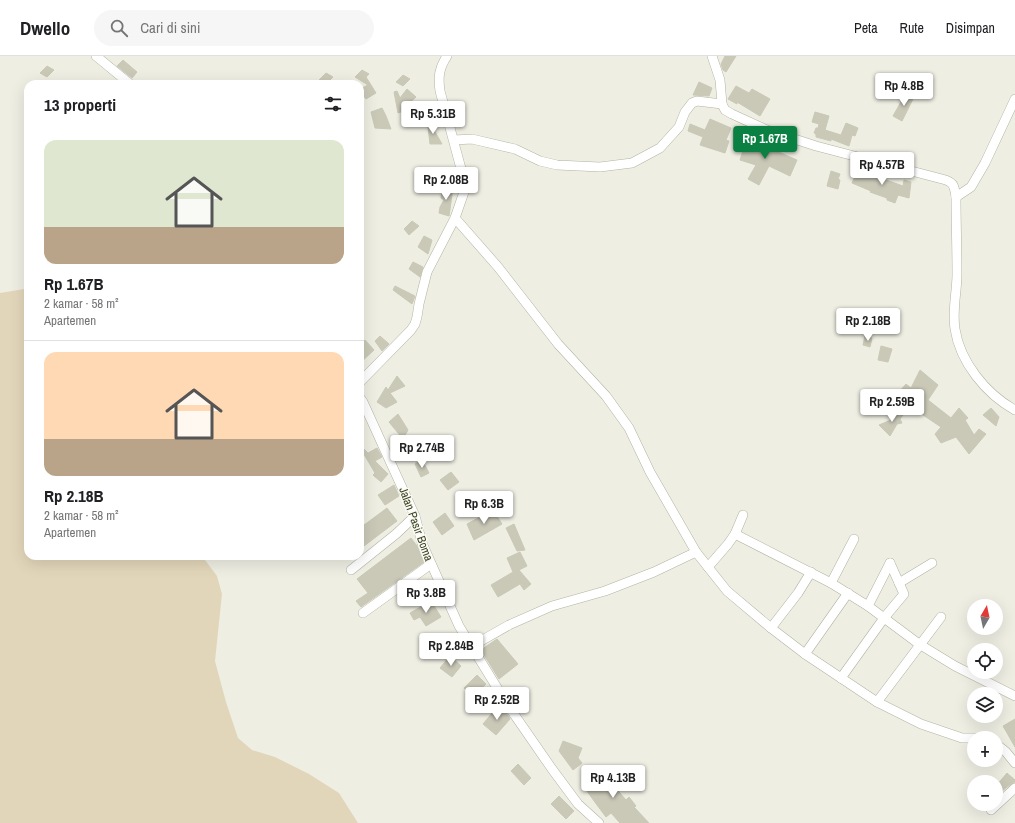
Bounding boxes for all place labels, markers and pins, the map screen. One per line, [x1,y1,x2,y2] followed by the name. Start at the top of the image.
[867,73,941,107] pin: Rp 4.8B
[392,101,474,135] pin: Rp 5.31B
[724,126,806,160] pin: Rp 1.67B
[841,152,923,186] pin: Rp 4.57B
[405,167,487,201] pin: Rp 2.08B
[827,308,909,342] pin: Rp 2.18B
[851,389,933,423] pin: Rp 2.59B
[381,435,463,469] pin: Rp 2.74B
[447,491,521,525] pin: Rp 6.3B
[389,580,463,614] pin: Rp 3.8B
[410,633,492,667] pin: Rp 2.84B
[456,687,538,721] pin: Rp 2.52B
[572,765,654,799] pin: Rp 4.13B

